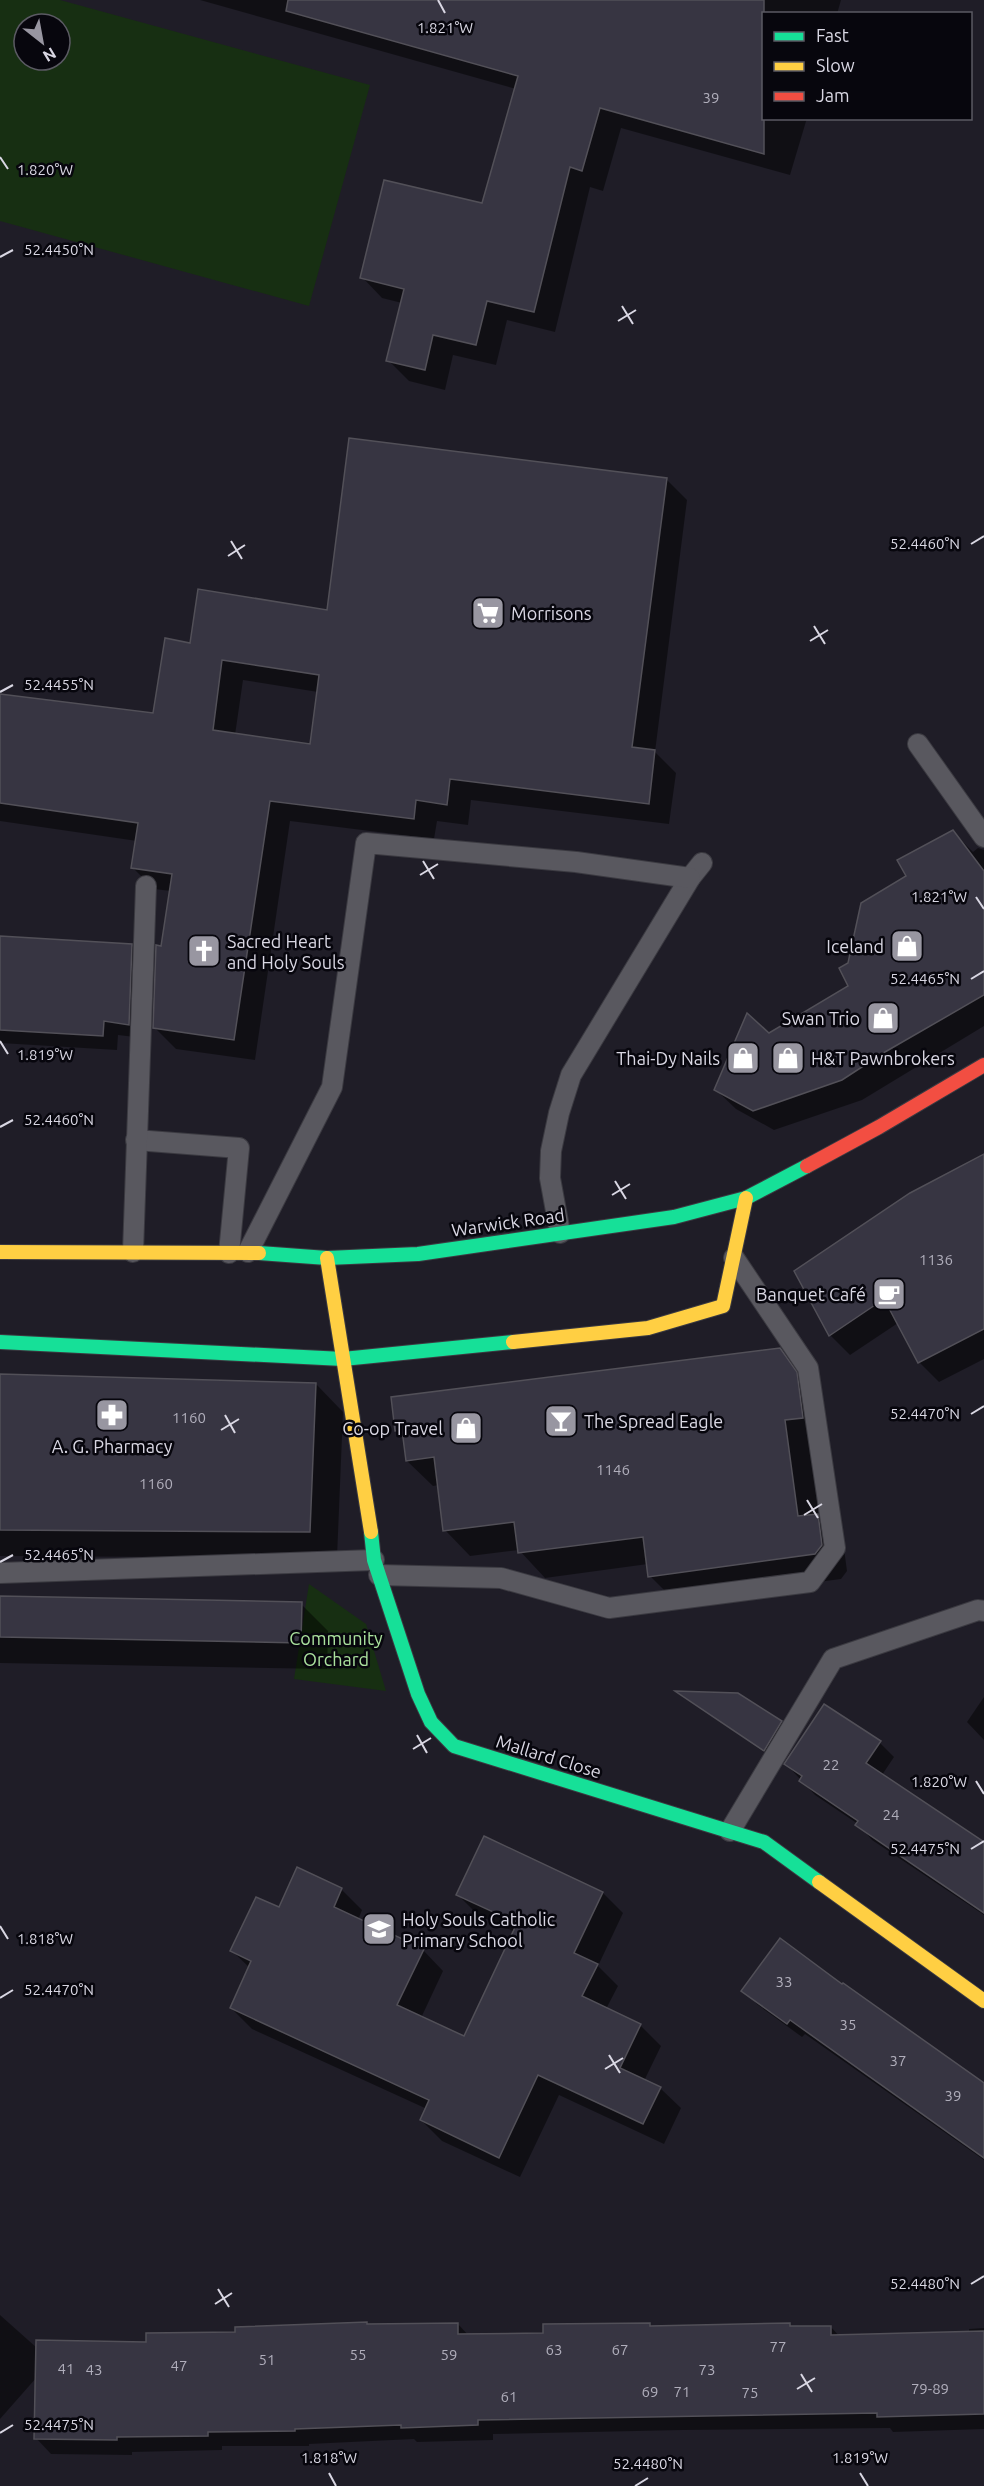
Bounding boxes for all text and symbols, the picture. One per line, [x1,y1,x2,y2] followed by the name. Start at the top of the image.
[12,12,72,72] north arrow
[762,12,972,120] legend
[417,19,473,36] text: 1.821°W
[816,25,849,45] text: Fast
[40,44,59,66] text: N
[816,55,855,75] text: Slow
[816,85,850,105] text: Jam
[703,89,719,106] house number: 39
[17,161,73,178] text: 1.820°W
[24,241,94,258] text: 52.4450°N
[890,535,960,552] text: 52.4460°N
[470,595,506,631] supermarket icon: Morrisons
[511,603,592,623] place label: Morrisons
[24,676,94,693] text: 52.4455°N
[911,888,967,905] text: 1.821°W
[889,928,925,964] shop icon: Iceland
[227,931,345,972] place label: Sacred Heart and Holy Souls
[186,933,222,969] church icon: Sacred Heart and Holy Souls
[826,936,884,956] place label: Iceland
[890,970,960,987] text: 52.4465°N
[865,1000,901,1036] shop icon: Swan Trio
[782,1008,860,1028] place label: Swan Trio
[725,1040,761,1076] shop icon: Thai-Dy Nails
[770,1040,806,1076] shop icon: H&T Pawnbrokers
[17,1046,73,1063] text: 1.819°W
[616,1048,720,1068] place label: Thai-Dy Nails
[811,1048,955,1068] place label: H&T Pawnbrokers
[24,1111,94,1128] text: 52.4460°N
[450,1204,566,1240] street label: Warwick Road
[919,1251,953,1268] house number: 1136
[871,1276,907,1312] cafe icon: Banquet Café
[756,1284,866,1304] place label: Banquet Café
[94,1397,130,1433] pharmacy icon: A. G. Pharmacy
[543,1403,579,1439] bar icon: The Spread Eagle
[890,1405,960,1422] text: 52.4470°N
[172,1409,206,1426] house number: 1160
[448,1410,484,1446] shop icon: Co-op Travel
[584,1411,723,1431] place label: The Spread Eagle
[342,1418,443,1438] place label: Co-op Travel
[52,1436,173,1456] place label: A. G. Pharmacy
[596,1461,630,1478] house number: 1146
[139,1475,173,1492] house number: 1160
[24,1546,94,1563] text: 52.4465°N
[289,1628,383,1669] park label: Community Orchard
[494,1730,604,1782] street label: Mallard Close
[823,1756,839,1773] house number: 22
[911,1773,967,1790] text: 1.820°W
[883,1806,899,1823] house number: 24
[890,1840,960,1857] text: 52.4475°N
[402,1909,555,1950] place label: Holy Souls Catholic Primary School
[361,1911,397,1947] school or university icon: Holy Souls Catholic Primary School
[17,1930,73,1947] text: 1.818°W
[776,1973,792,1990] house number: 33
[24,1981,94,1998] text: 52.4470°N
[840,2016,856,2033] house number: 35
[890,2052,906,2069] house number: 37
[945,2087,961,2104] house number: 39
[890,2275,960,2292] text: 52.4480°N
[770,2338,786,2355] house number: 77
[546,2341,562,2358] house number: 63
[612,2341,628,2358] house number: 67
[350,2346,366,2363] house number: 55
[441,2346,457,2363] house number: 59
[259,2351,275,2368] house number: 51
[171,2357,187,2374] house number: 47
[58,2360,74,2377] house number: 41
[86,2361,102,2378] house number: 43
[699,2361,715,2378] house number: 73
[911,2380,949,2397] house number: 79-89
[642,2383,658,2400] house number: 69
[674,2383,690,2400] house number: 71
[742,2384,758,2401] house number: 75
[501,2388,517,2405] house number: 61
[24,2416,94,2433] text: 52.4475°N
[301,2449,357,2466] text: 1.818°W
[832,2449,888,2466] text: 1.819°W
[613,2455,683,2472] text: 52.4480°N

